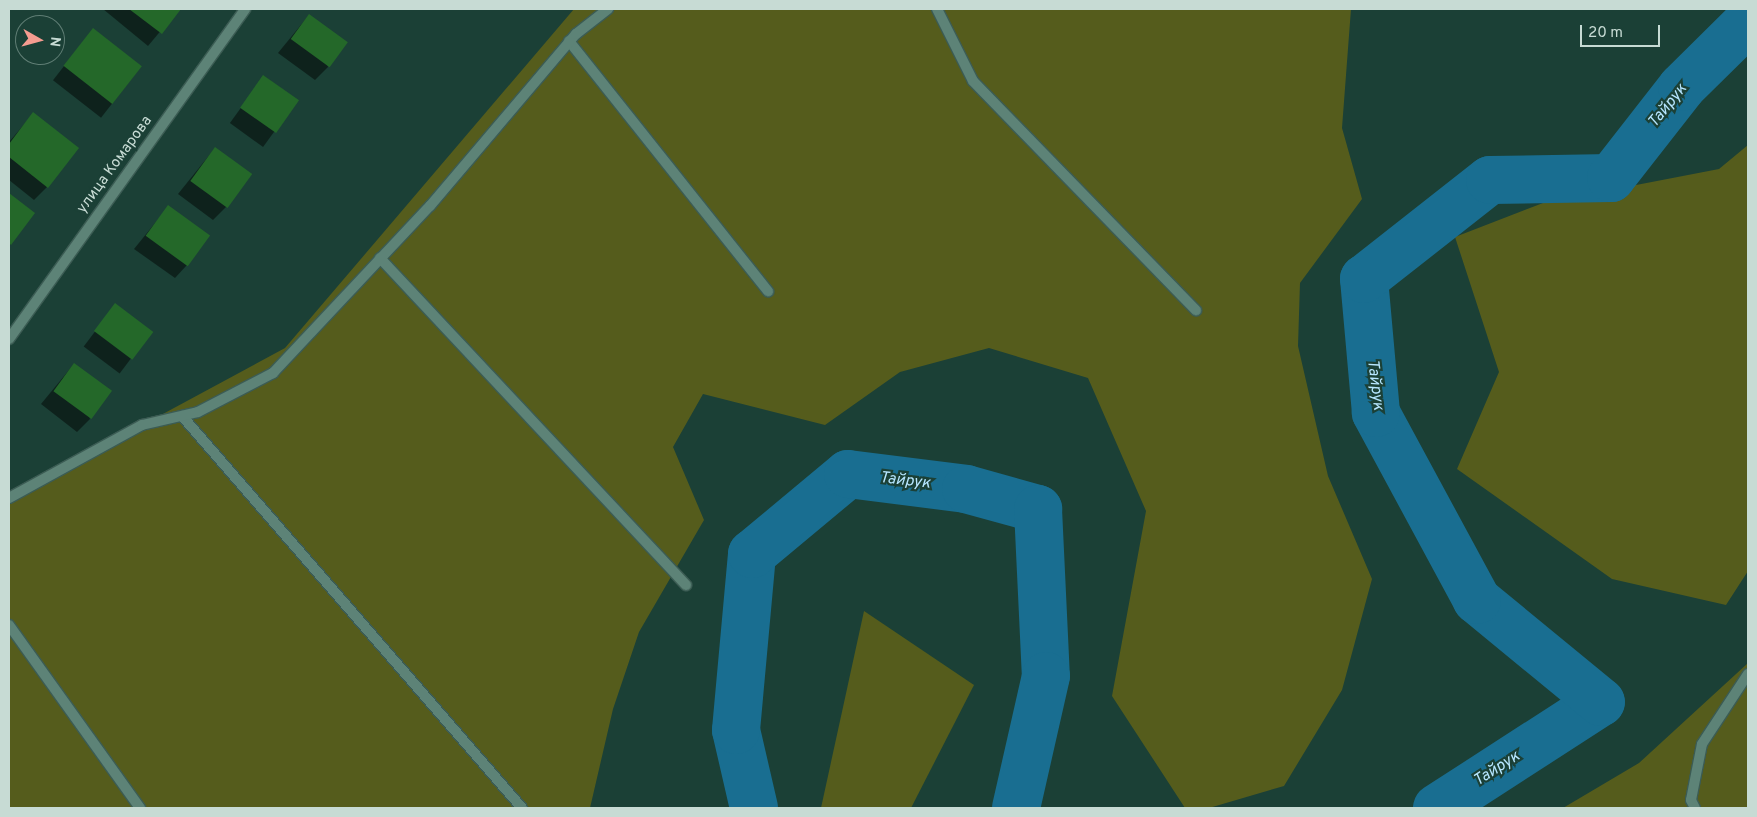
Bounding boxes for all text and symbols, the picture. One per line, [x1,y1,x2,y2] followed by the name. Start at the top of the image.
[15,15,65,65] north arrow
[1582,15,1662,47] scale bar
[1588,24,1623,43] text: 20 m
[45,36,63,48] text: N
[1644,80,1692,132] water label: Тайрук
[74,113,156,217] street label: улица Комарова
[1362,358,1388,412] water label: Тайрук
[878,468,932,494] water label: Тайрук
[1470,747,1524,791] water label: Тайрук

